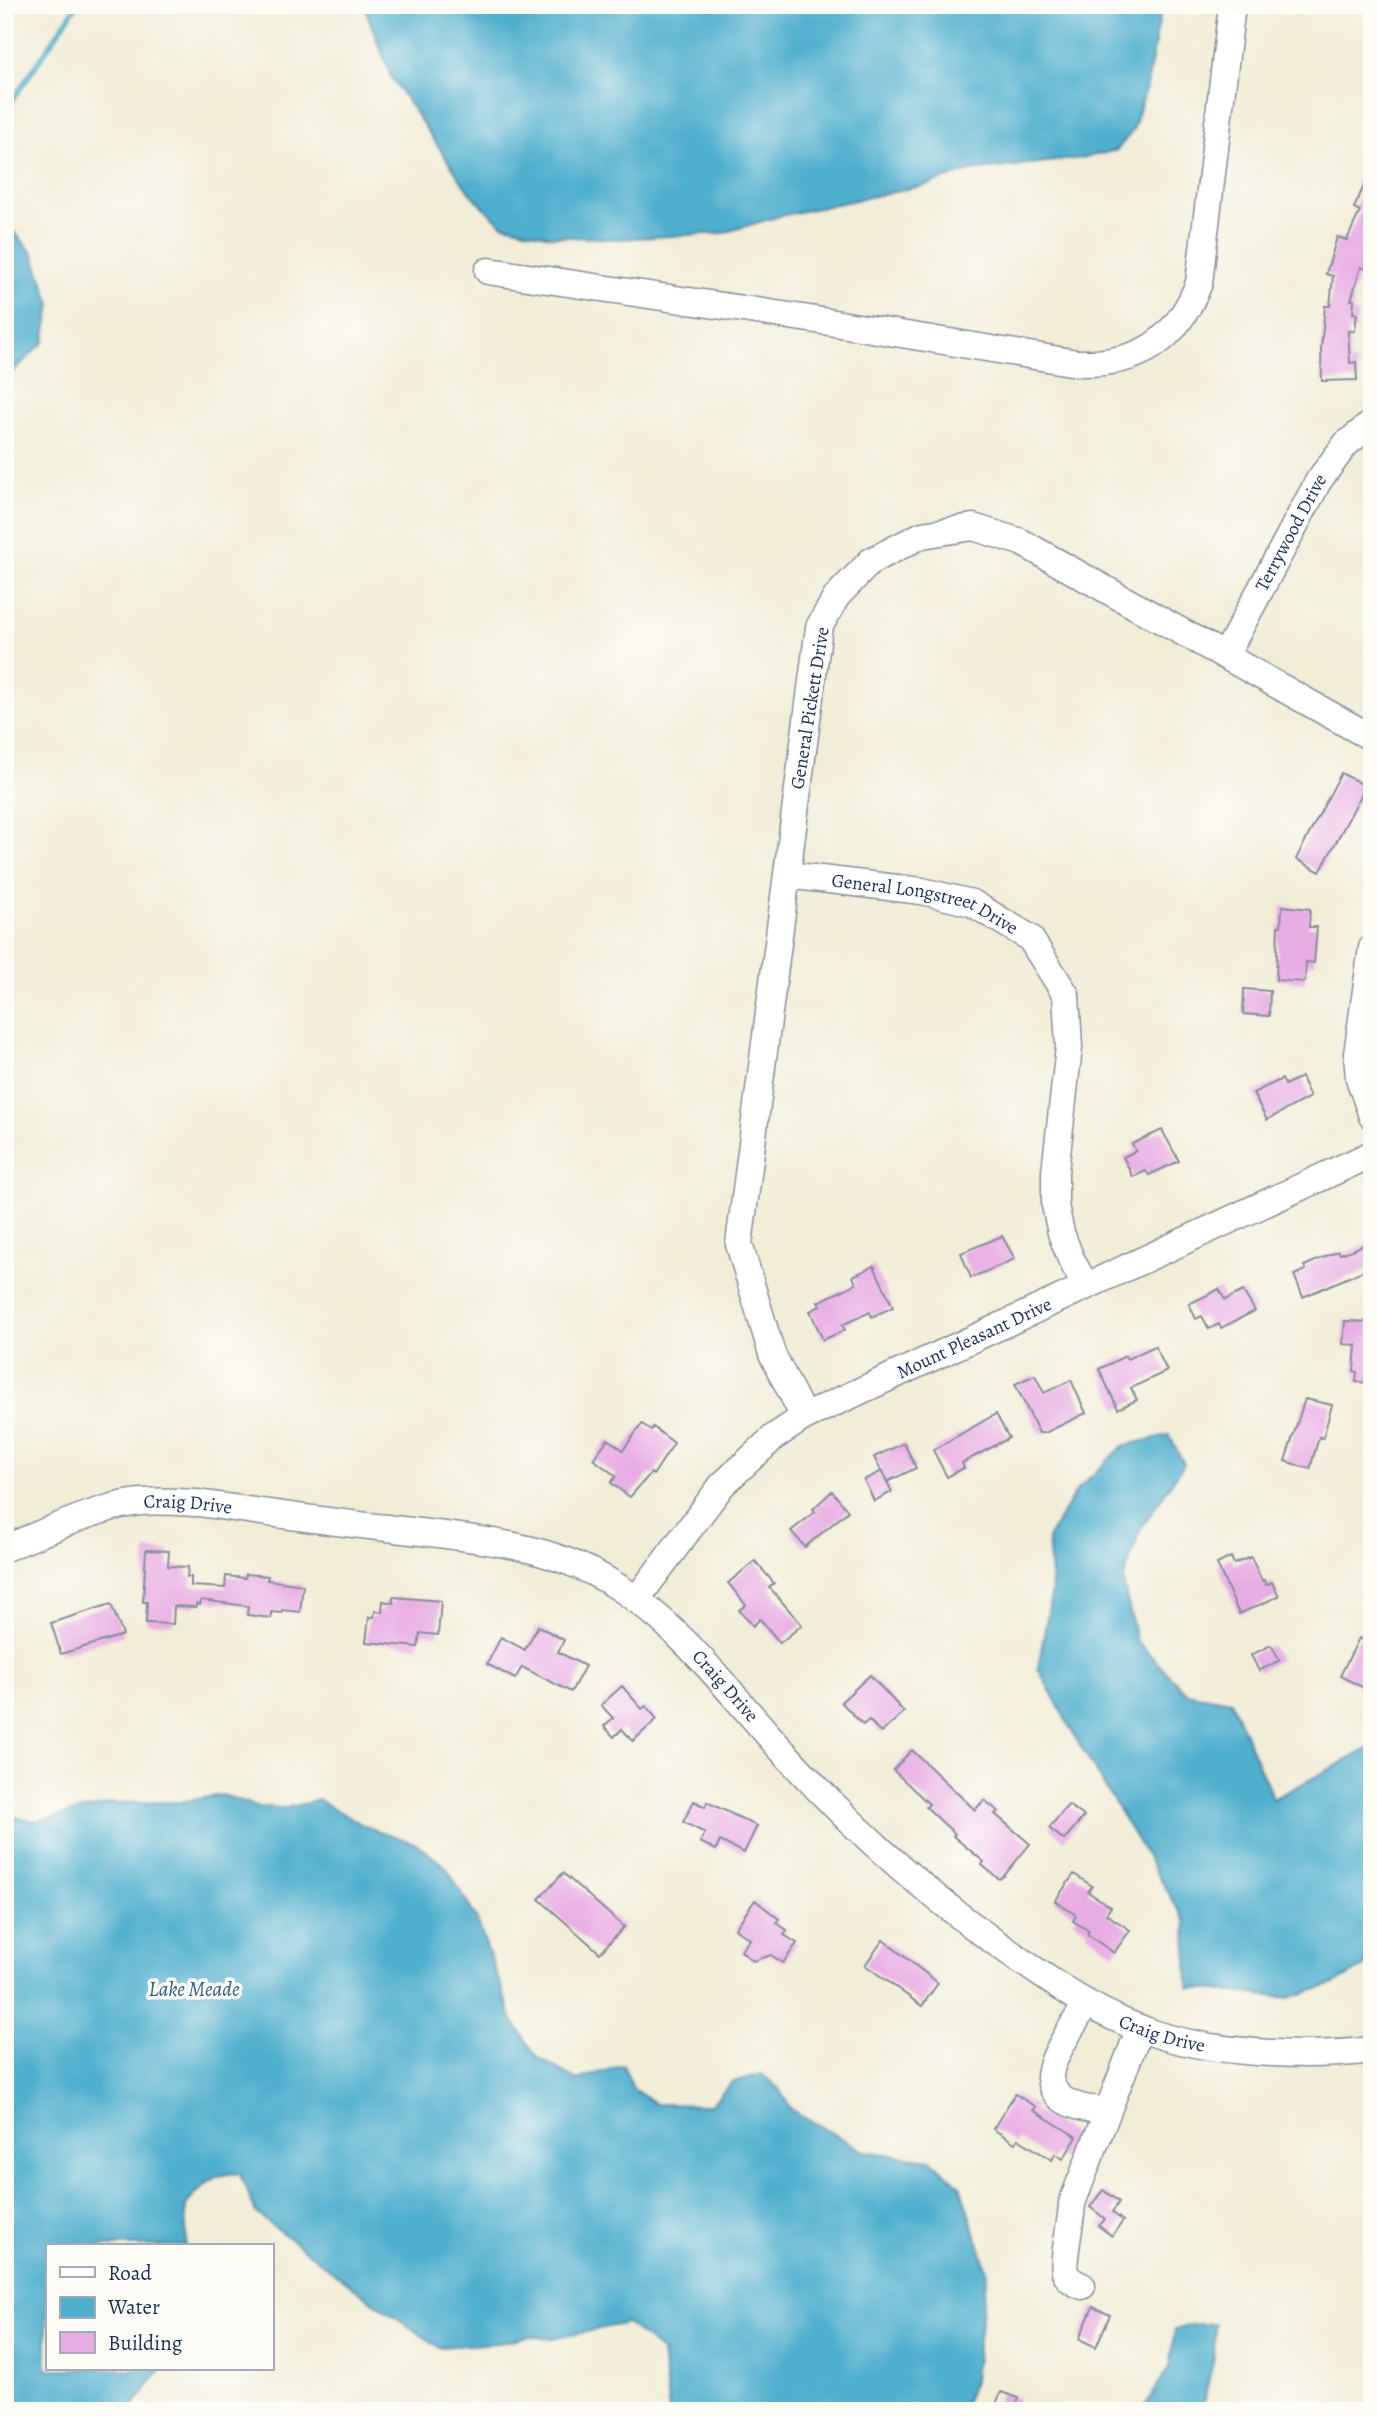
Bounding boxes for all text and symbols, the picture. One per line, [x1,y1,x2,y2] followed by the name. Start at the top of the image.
[1249,468,1333,596] street label: Terrywood Drive
[784,625,836,791] street label: General Pickett Drive
[830,867,1023,941] street label: General Longstreet Drive
[892,1291,1056,1385] street label: Mount Pleasant Drive
[143,1488,234,1521] street label: Craig Drive
[686,1644,764,1728] street label: Craig Drive
[148,1975,240,2003] water label: Lake Meade
[1115,2008,1207,2059] street label: Craig Drive
[46,2244,273,2370] legend
[108,2259,152,2287] text: Road
[107,2293,160,2321] text: Water
[108,2329,183,2357] text: Building

